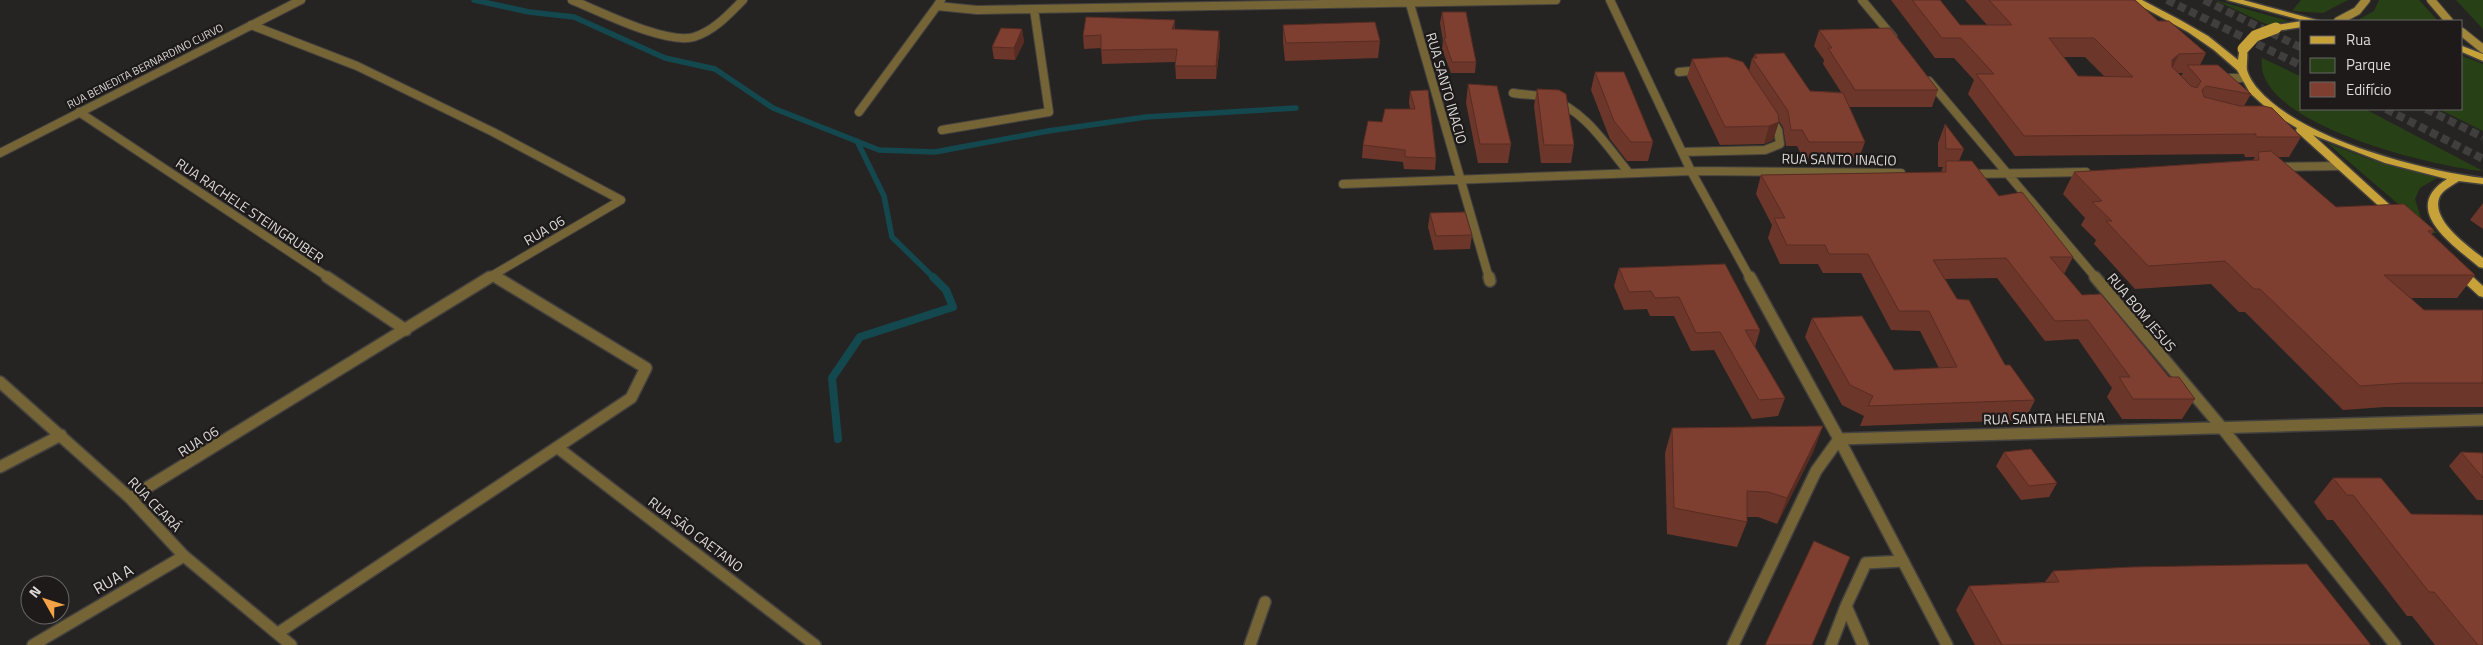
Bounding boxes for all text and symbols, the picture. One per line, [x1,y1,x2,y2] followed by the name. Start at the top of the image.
[64,19,226,113] street label: RUA BENEDITA BERNARDINO CURVO
[2300,20,2463,110] legend
[2346,28,2371,51] text: Rua
[1421,30,1473,146] street label: RUA SANTO INACIO
[2346,53,2391,76] text: Parque
[2346,78,2391,101] text: Edifício
[1781,147,1897,171] street label: RUA SANTO INACIO
[172,152,328,268] street label: RUA RACHELE STEINGRUBER
[519,210,569,250] street label: RUA 06
[2103,268,2181,356] street label: RUA BOM JESUS
[1983,406,2106,430] street label: RUA SANTA HELENA
[174,420,223,462] street label: RUA 06
[123,472,187,537] street label: RUA CEARÁ
[644,491,748,577] street label: RUA SÃO CAETANO
[89,558,138,600] street label: RUA A
[20,575,70,625] north arrow
[23,581,46,602] text: N

